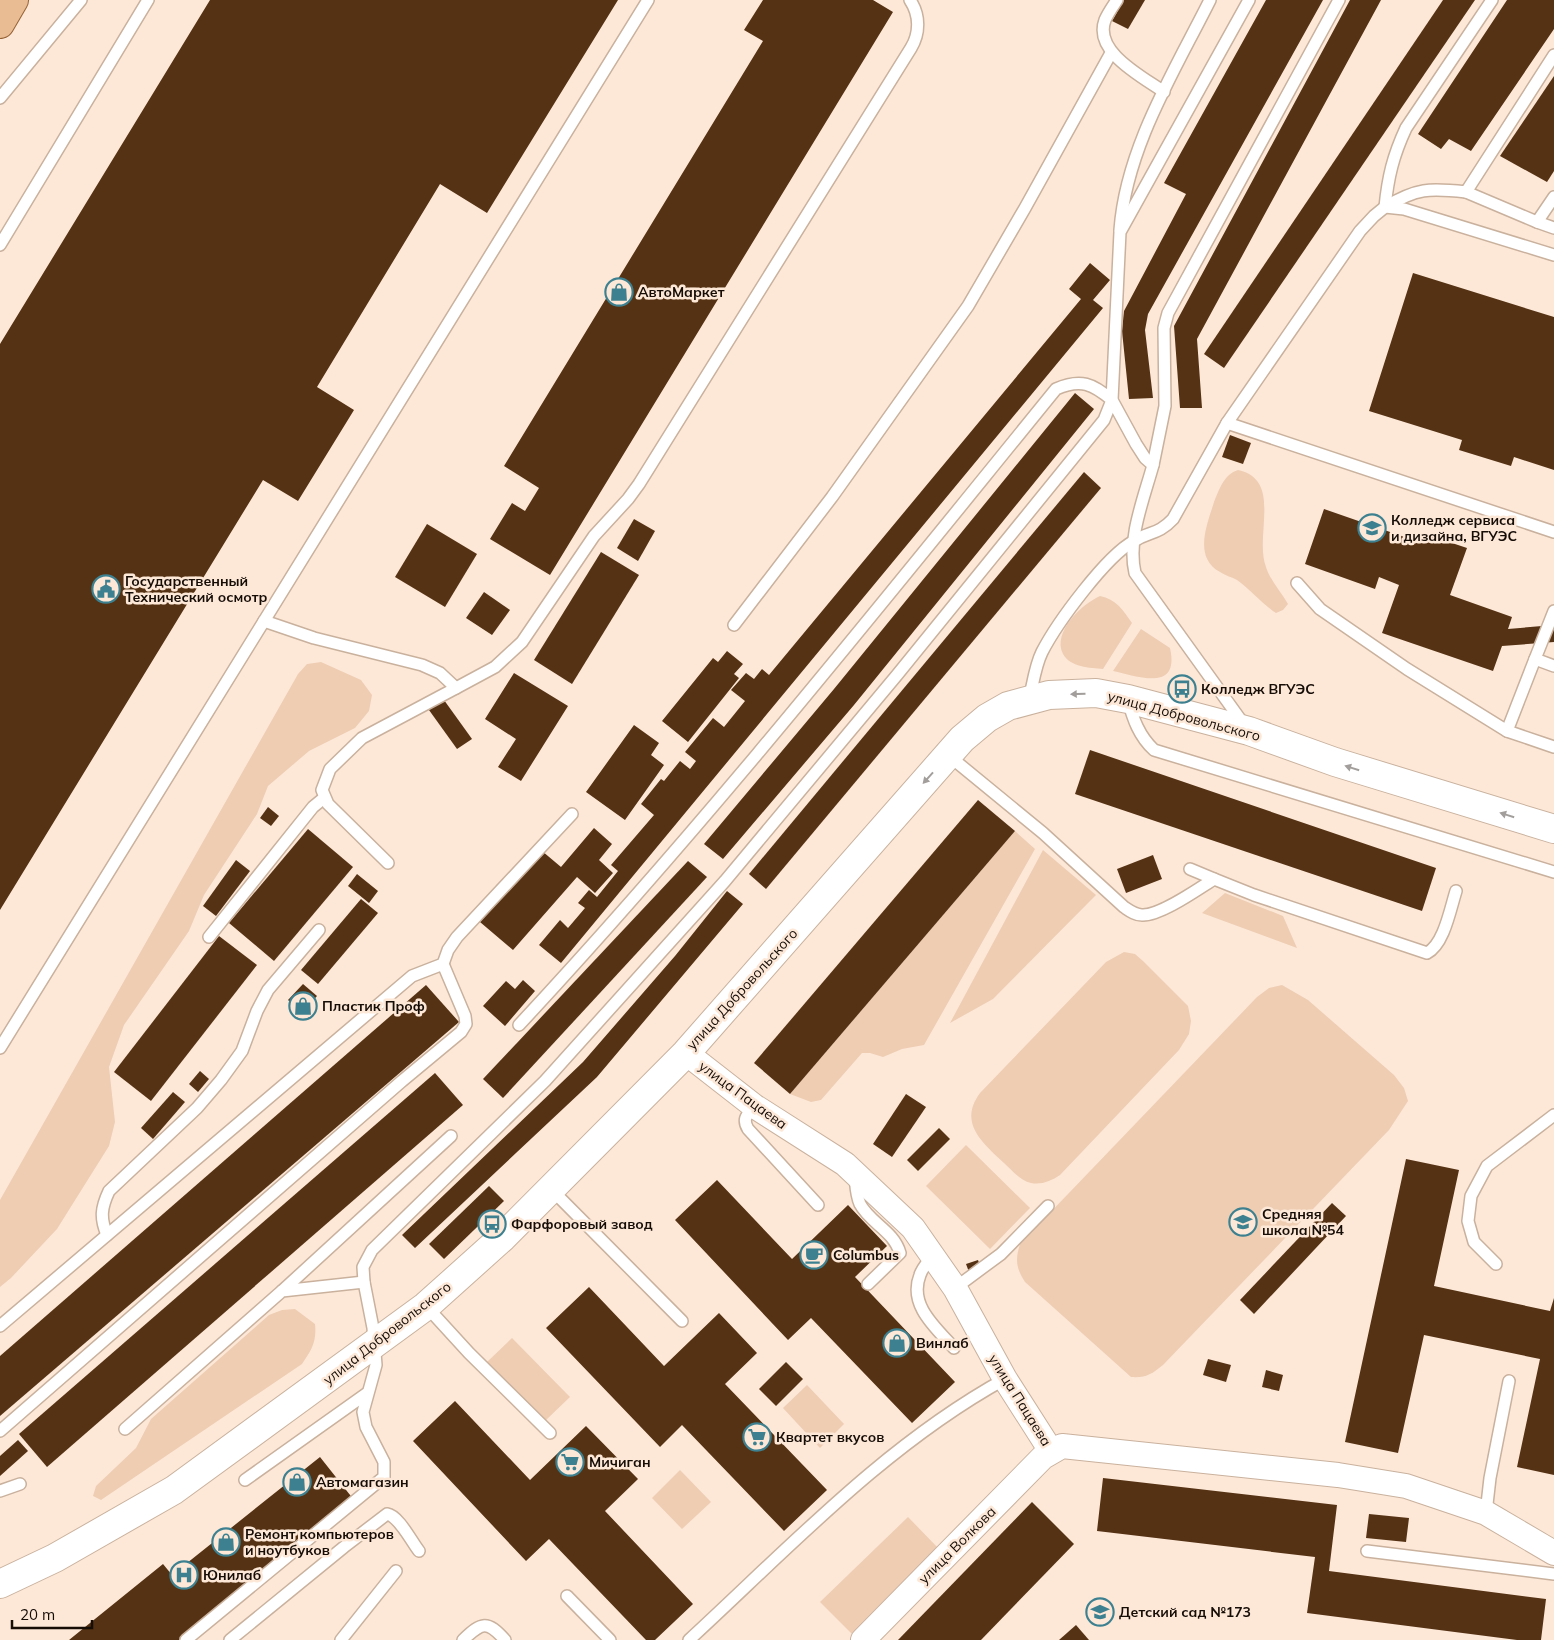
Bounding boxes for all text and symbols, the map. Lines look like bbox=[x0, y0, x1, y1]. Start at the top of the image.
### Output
shop icon: АвтоМаркет bbox=[604, 277, 634, 307]
place label: АвтоМаркет bbox=[638, 283, 725, 301]
place label: Колледж сервиса и дизайна, ВГУЭС bbox=[1391, 511, 1517, 545]
school or university icon: Колледж сервиса и дизайна, ВГУЭС bbox=[1357, 513, 1387, 543]
place label: Государственный Технический осмотр bbox=[125, 572, 268, 606]
public building icon: Государственный Технический осмотр bbox=[91, 574, 121, 604]
bus stop icon: Колледж ВГУЭС bbox=[1167, 674, 1197, 704]
place label: Колледж ВГУЭС bbox=[1201, 680, 1315, 698]
street label: улица Добровольского bbox=[1106, 687, 1262, 745]
one-way arrow bbox=[1070, 690, 1086, 698]
one-way arrow bbox=[1344, 763, 1359, 771]
one-way arrow bbox=[922, 771, 934, 783]
one-way arrow bbox=[1500, 811, 1515, 819]
street label: улица Добровольского bbox=[683, 924, 801, 1054]
shop icon: Пластик Проф bbox=[288, 991, 318, 1021]
place label: Пластик Проф bbox=[322, 997, 425, 1015]
street label: улица Пацаева bbox=[695, 1057, 791, 1133]
place label: Средняя школа №54 bbox=[1262, 1205, 1344, 1239]
school or university icon: Средняя школа №54 bbox=[1228, 1207, 1258, 1237]
bus stop icon: Фарфоровый завод bbox=[477, 1209, 507, 1239]
place label: Фарфоровый завод bbox=[511, 1215, 653, 1233]
cafe icon: Columbus bbox=[799, 1240, 829, 1270]
place label: Columbus bbox=[833, 1246, 899, 1264]
street label: улица Добровольского bbox=[319, 1277, 455, 1389]
shop icon: Винлаб bbox=[882, 1328, 912, 1358]
place label: Винлаб bbox=[916, 1334, 969, 1352]
street label: улица Пацаева bbox=[985, 1351, 1055, 1449]
supermarket icon: Квартет вкусов bbox=[742, 1422, 772, 1452]
place label: Квартет вкусов bbox=[776, 1428, 884, 1446]
supermarket icon: Мичиган bbox=[555, 1447, 585, 1477]
place label: Мичиган bbox=[589, 1453, 651, 1471]
shop icon: Автомагазин bbox=[282, 1467, 312, 1497]
place label: Автомагазин bbox=[316, 1473, 409, 1491]
street label: улица Волкова bbox=[915, 1503, 999, 1587]
place label: Ремонт компьютеров и ноутбуков bbox=[245, 1525, 394, 1559]
shop icon: Ремонт компьютеров и ноутбуков bbox=[211, 1527, 241, 1557]
hospital icon: Юнилаб bbox=[169, 1560, 199, 1590]
place label: Юнилаб bbox=[203, 1566, 261, 1584]
school or university icon: Детский сад №173 bbox=[1085, 1597, 1115, 1627]
scale bar bbox=[12, 1598, 92, 1630]
place label: Детский сад №173 bbox=[1119, 1603, 1251, 1621]
text: 20 m bbox=[20, 1605, 55, 1624]

